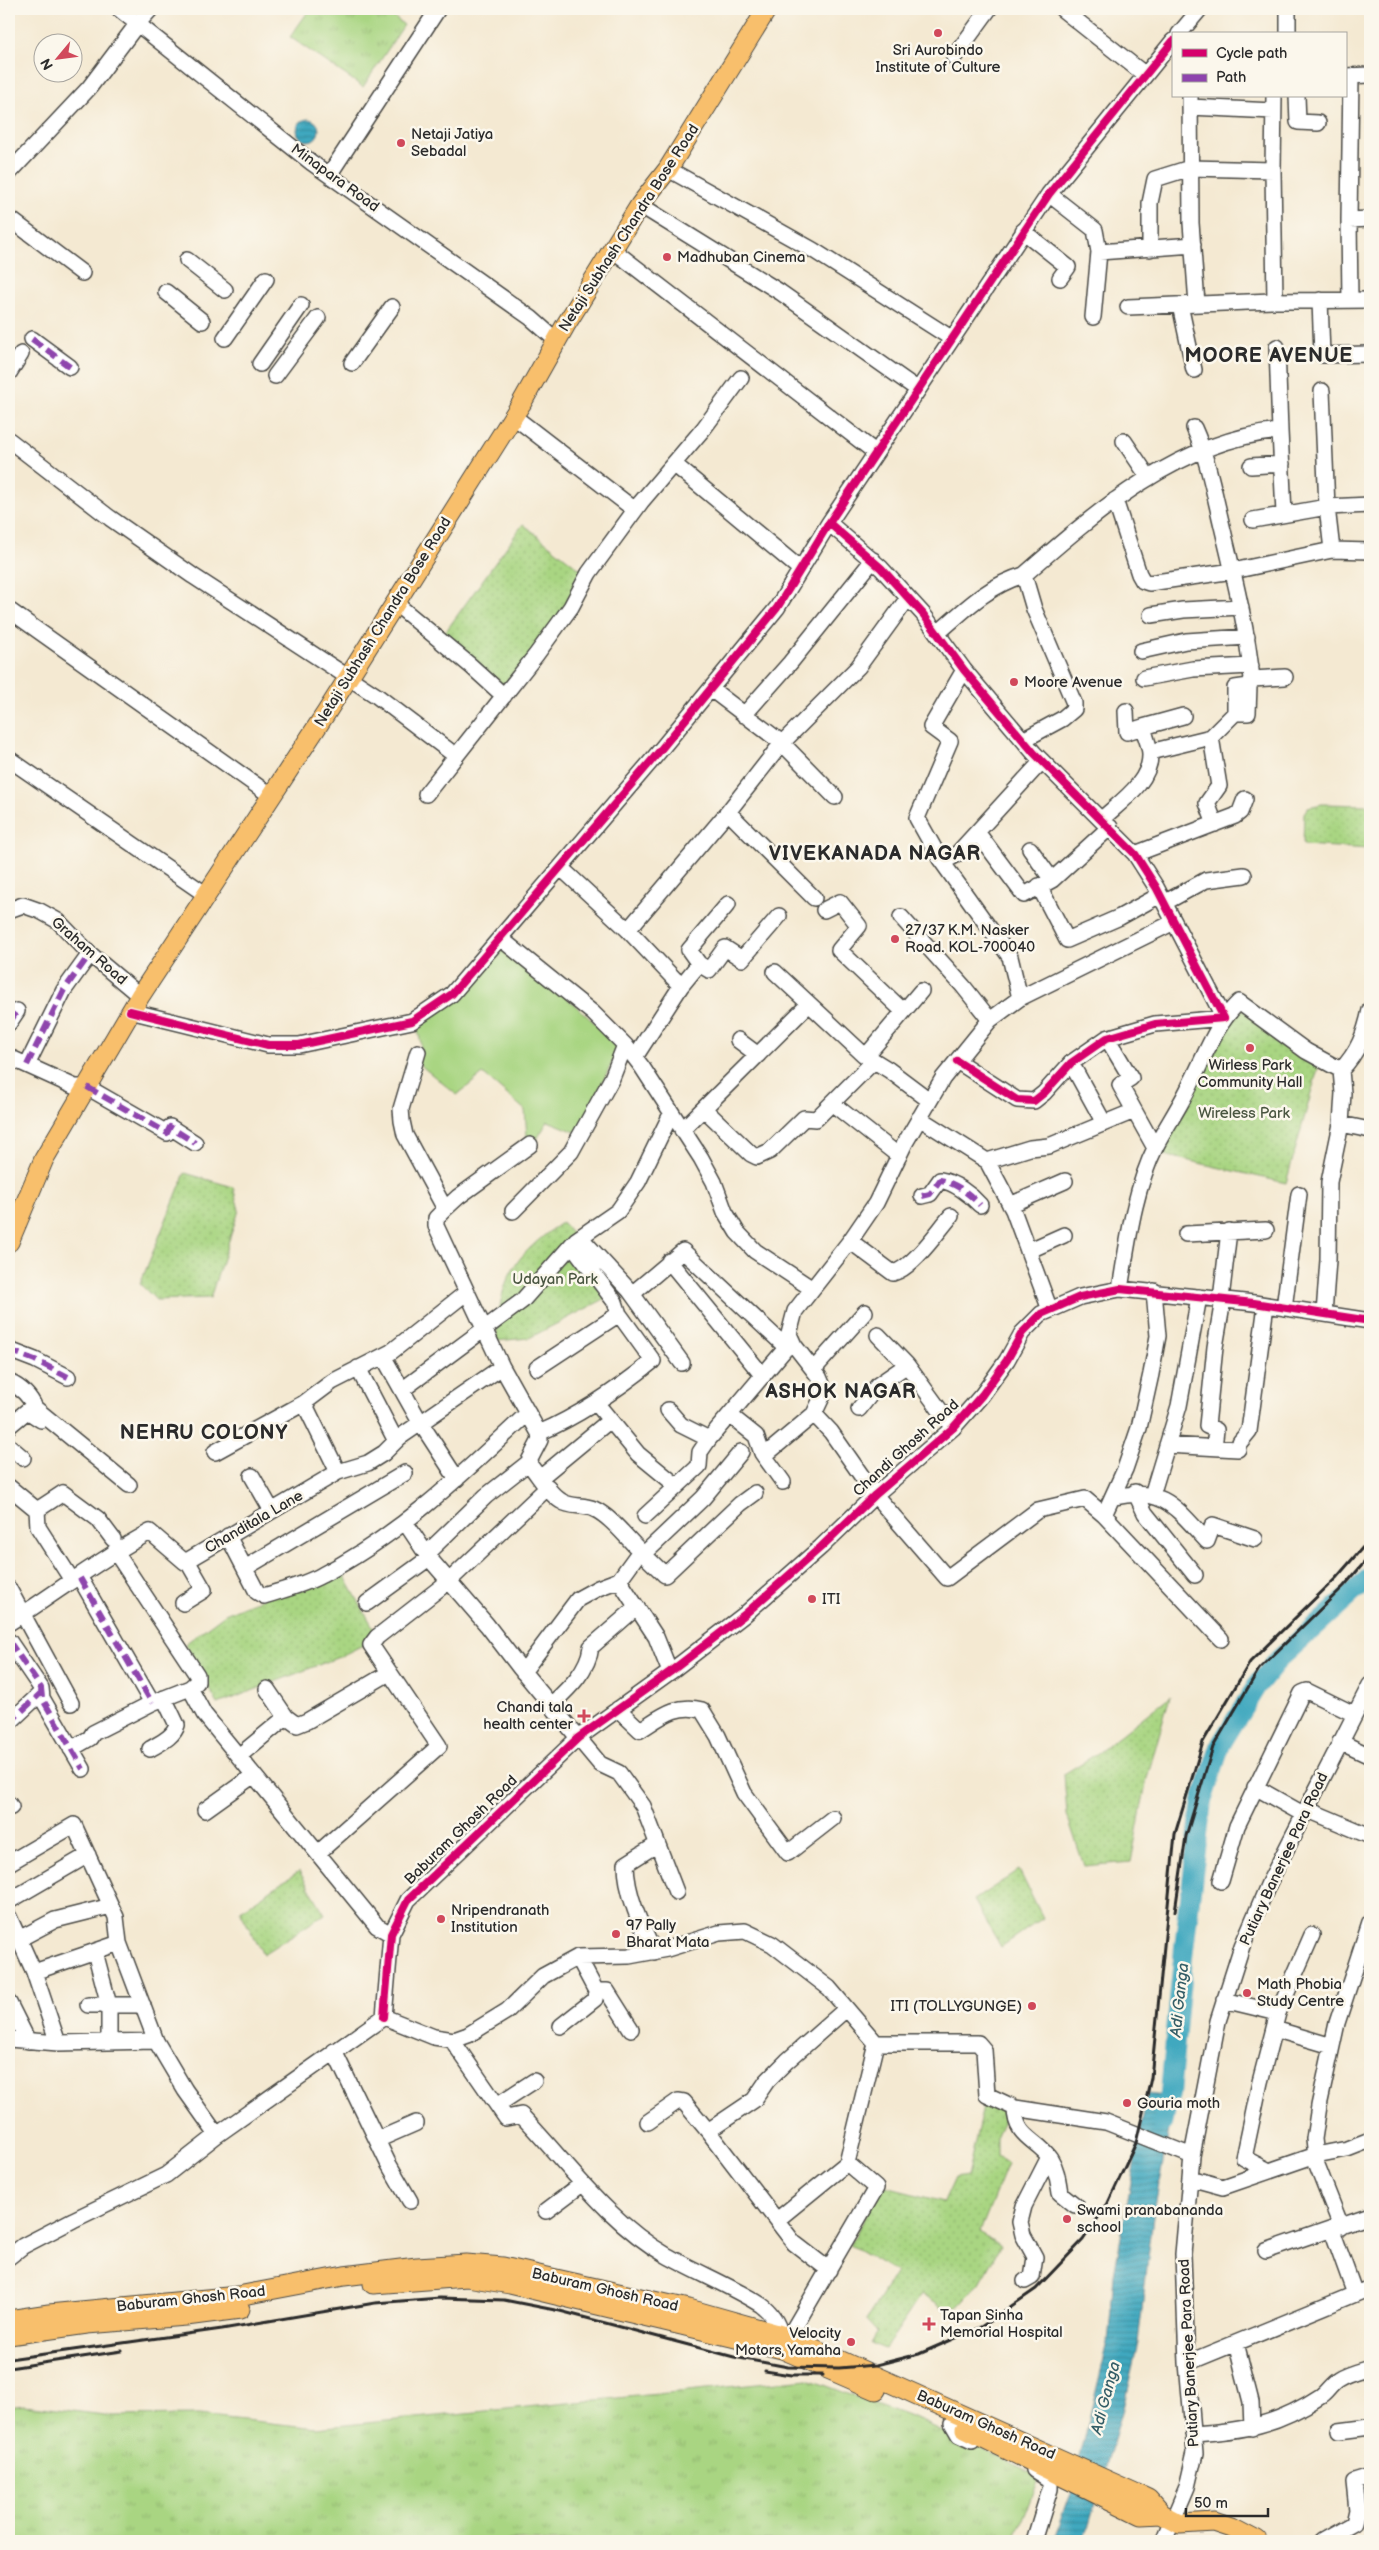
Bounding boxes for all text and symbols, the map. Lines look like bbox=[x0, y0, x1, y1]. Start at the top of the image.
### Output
marker: Sri Aurobindo Institute of Culture bbox=[932, 27, 944, 39]
north arrow bbox=[32, 32, 82, 82]
legend bbox=[1172, 32, 1346, 98]
place label: Sri Aurobindo Institute of Culture bbox=[875, 41, 1001, 77]
text: Cycle path bbox=[1216, 44, 1287, 63]
text: N bbox=[37, 55, 57, 73]
text: Path bbox=[1216, 68, 1246, 87]
street label: Netaji Subhash Chandra Bose Road bbox=[555, 121, 703, 335]
place label: Netaji Jatiya Sebadal bbox=[411, 125, 493, 161]
marker: Netaji Jatiya Sebadal bbox=[395, 137, 407, 149]
street label: Minapara Road bbox=[287, 140, 383, 216]
place label: Madhuban Cinema bbox=[677, 248, 805, 267]
marker: Madhuban Cinema bbox=[661, 251, 673, 263]
district label: MOORE AVENUE bbox=[1185, 344, 1353, 368]
street label: Netaji Subhash Chandra Bose Road bbox=[310, 514, 456, 730]
place label: Moore Avenue bbox=[1024, 673, 1122, 692]
marker: Moore Avenue bbox=[1008, 676, 1020, 688]
district label: VIVEKANADA NAGAR bbox=[769, 842, 981, 866]
street label: Graham Road bbox=[47, 913, 131, 989]
place label: 27/37 K.M. Nasker Road. KOL-700040 bbox=[905, 921, 1035, 957]
marker: 27/37 K.M. Nasker Road. KOL-700040 bbox=[889, 933, 901, 945]
marker: Wirless Park Community Hall bbox=[1244, 1042, 1256, 1054]
place label: Wirless Park Community Hall bbox=[1198, 1056, 1302, 1092]
park label: Wireless Park bbox=[1198, 1104, 1290, 1123]
park label: Udayan Park bbox=[512, 1270, 598, 1289]
district label: ASHOK NAGAR bbox=[764, 1380, 917, 1404]
street label: Chandi Ghosh Road bbox=[849, 1395, 963, 1501]
district label: NEHRU COLONY bbox=[120, 1421, 288, 1445]
street label: Chanditala Lane bbox=[201, 1486, 307, 1558]
place label: ITI bbox=[822, 1590, 841, 1609]
marker: ITI bbox=[806, 1593, 818, 1605]
place label: Chandi tala health center bbox=[483, 1698, 574, 1734]
marker: Chandi tala health center bbox=[577, 1709, 591, 1723]
street label: Putiary Banerjee Para Road bbox=[1236, 1770, 1332, 1948]
street label: Baburam Ghosh Road bbox=[401, 1771, 521, 1889]
place label: Nripendranath Institution bbox=[451, 1901, 549, 1937]
marker: Nripendranath Institution bbox=[435, 1913, 447, 1925]
place label: 97 Pally Bharat Mata bbox=[626, 1916, 709, 1952]
marker: 97 Pally Bharat Mata bbox=[610, 1928, 622, 1940]
water label: Adi Ganga bbox=[1167, 1962, 1193, 2039]
place label: Math Phobia Study Centre bbox=[1257, 1975, 1344, 2011]
marker: Math Phobia Study Centre bbox=[1241, 1987, 1253, 1999]
place label: ITI (TOLLYGUNGE) bbox=[891, 1997, 1022, 2016]
marker: ITI (TOLLYGUNGE) bbox=[1026, 2000, 1038, 2012]
place label: Gouria moth bbox=[1137, 2094, 1220, 2113]
marker: Gouria moth bbox=[1121, 2097, 1133, 2109]
place label: Swami pranabananda school bbox=[1077, 2201, 1223, 2237]
marker: Swami pranabananda school bbox=[1061, 2213, 1073, 2225]
street label: Putiary Banerjee Para Road bbox=[1175, 2258, 1203, 2448]
street label: Baburam Ghosh Road bbox=[530, 2264, 680, 2316]
street label: Baburam Ghosh Road bbox=[116, 2282, 266, 2316]
place label: Tapan Sinha Memorial Hospital bbox=[940, 2306, 1063, 2342]
marker: Tapan Sinha Memorial Hospital bbox=[922, 2317, 936, 2331]
place label: Velocity Motors, Yamaha bbox=[735, 2324, 841, 2360]
marker: Velocity Motors, Yamaha bbox=[845, 2336, 857, 2348]
water label: Adi Ganga bbox=[1087, 2360, 1125, 2437]
street label: Baburam Ghosh Road bbox=[914, 2386, 1058, 2464]
scale bar bbox=[1186, 2485, 1269, 2517]
text: 50 m bbox=[1194, 2494, 1228, 2513]

